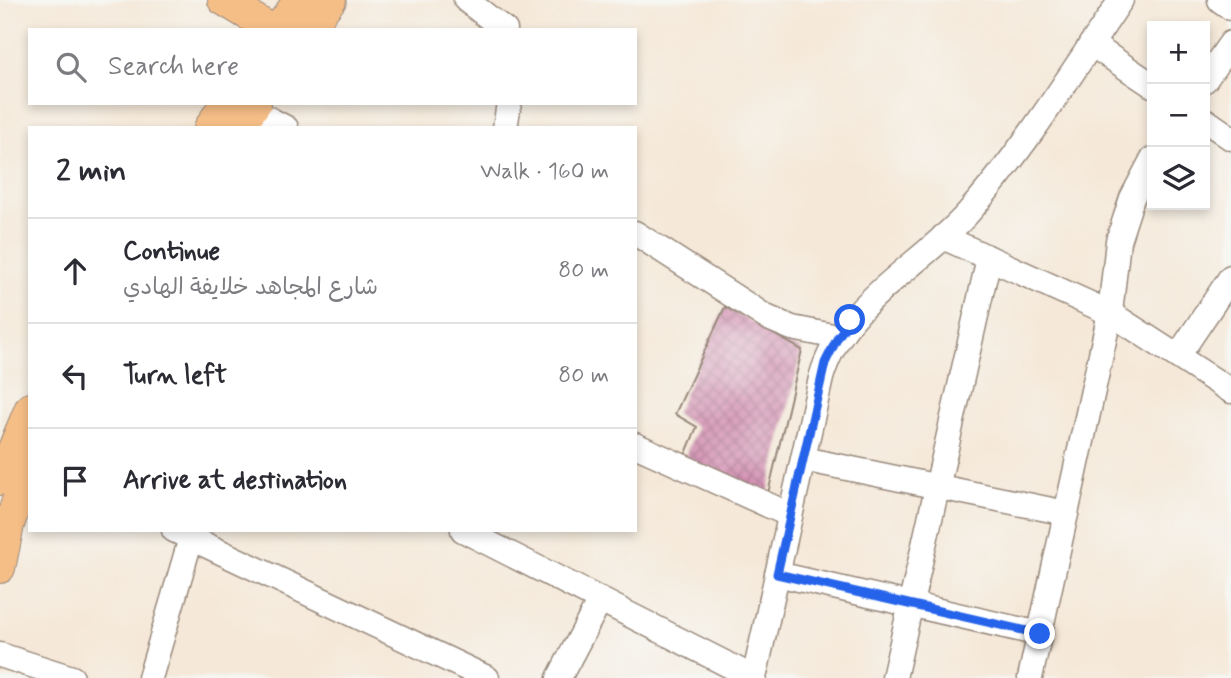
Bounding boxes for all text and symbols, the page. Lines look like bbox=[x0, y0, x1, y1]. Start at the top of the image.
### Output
map controls bbox=[1147, 21, 1210, 210]
button: + bbox=[1147, 21, 1210, 84]
search box bbox=[28, 28, 637, 105]
icon: search bbox=[52, 48, 90, 86]
text: Search here bbox=[108, 50, 239, 84]
button: − bbox=[1147, 84, 1210, 147]
button: layers bbox=[1147, 147, 1210, 210]
text: 2 min bbox=[56, 152, 126, 191]
text: Walk · 160 m bbox=[480, 157, 609, 187]
text: Continue bbox=[123, 235, 220, 269]
icon: ahead bbox=[56, 252, 94, 290]
text: 80 m bbox=[558, 256, 609, 286]
text: شارع المجاهد خلايفة الهادي bbox=[123, 273, 378, 303]
route start bbox=[834, 304, 865, 335]
icon: left bbox=[56, 357, 94, 395]
text: Turn left bbox=[123, 359, 227, 393]
text: 80 m bbox=[558, 361, 609, 391]
icon: arrive bbox=[56, 462, 94, 500]
text: Arrive at destination bbox=[123, 464, 347, 498]
route end bbox=[1024, 618, 1055, 649]

